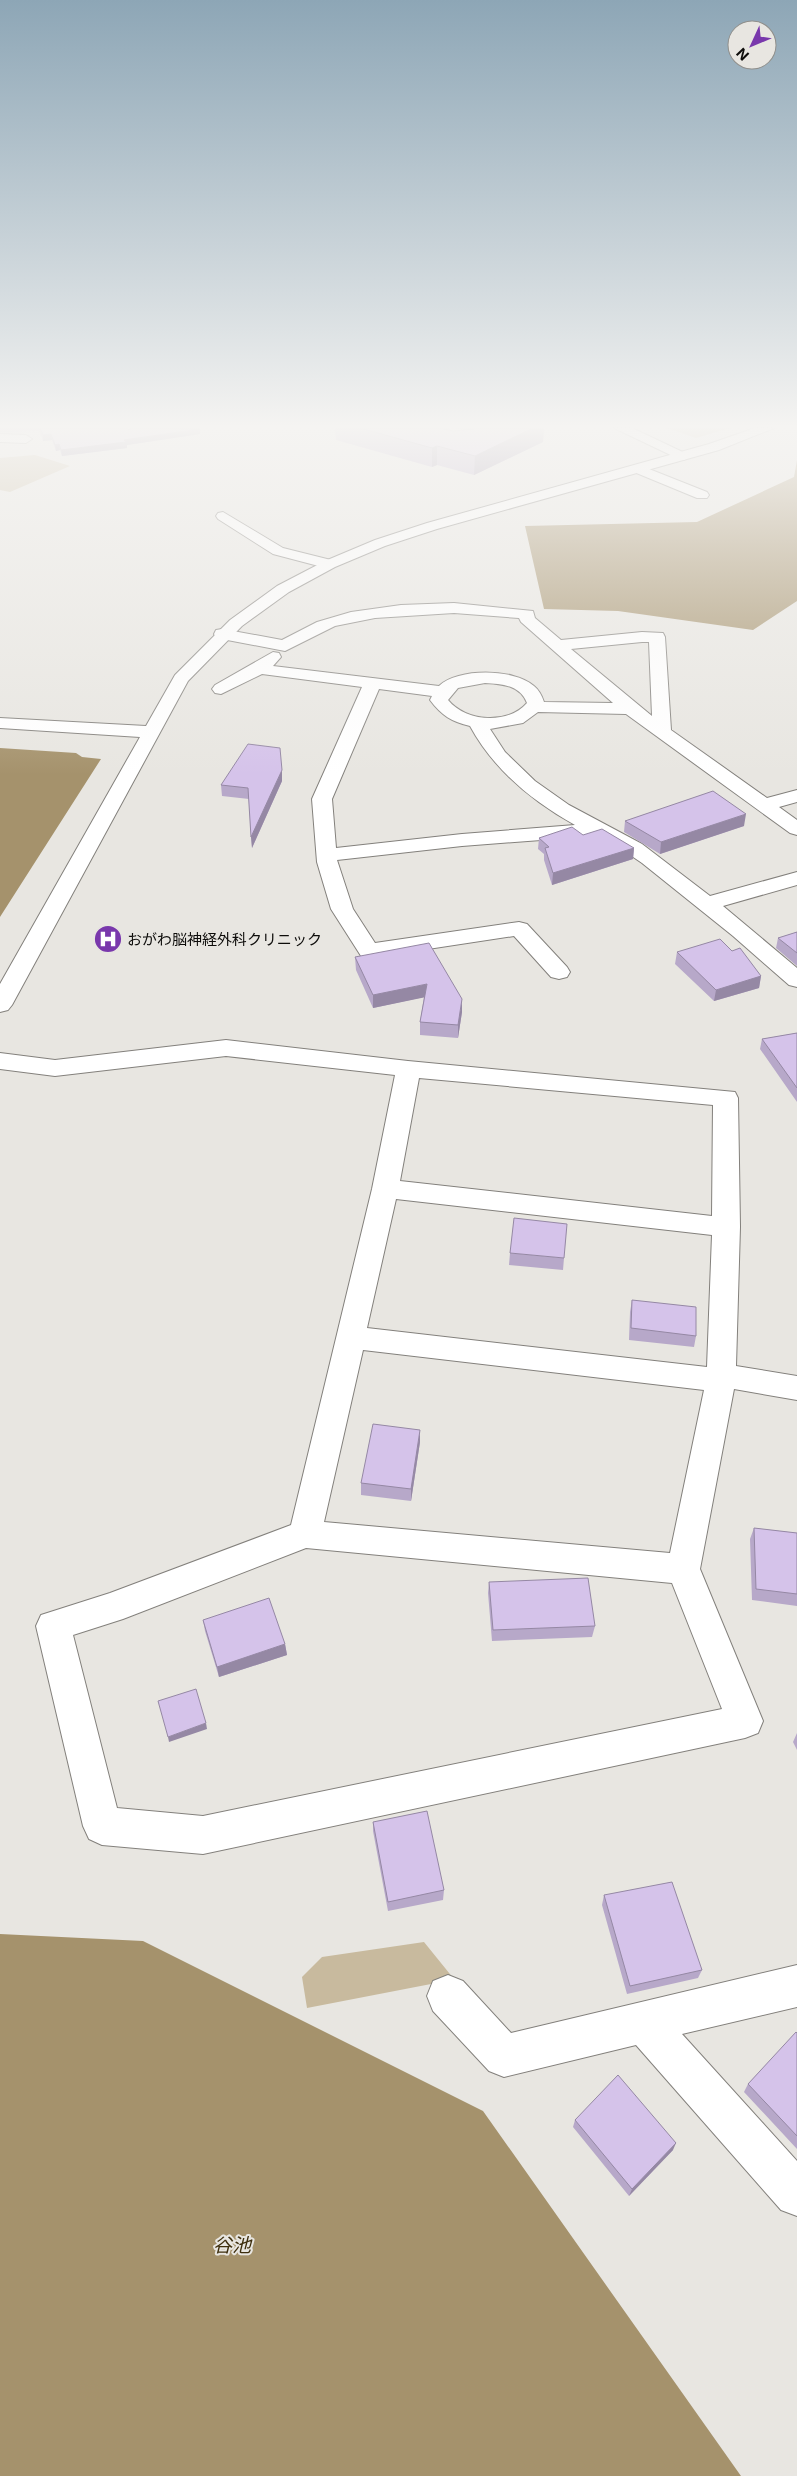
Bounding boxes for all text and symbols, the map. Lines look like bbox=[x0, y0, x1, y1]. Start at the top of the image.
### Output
north arrow bbox=[727, 20, 777, 70]
text: N bbox=[732, 45, 752, 64]
hospital icon: おがわ脳神経外科クリニック bbox=[93, 924, 123, 954]
place label: おがわ脳神経外科クリニック bbox=[127, 930, 322, 949]
water label: 谷池 bbox=[213, 2234, 253, 2257]

